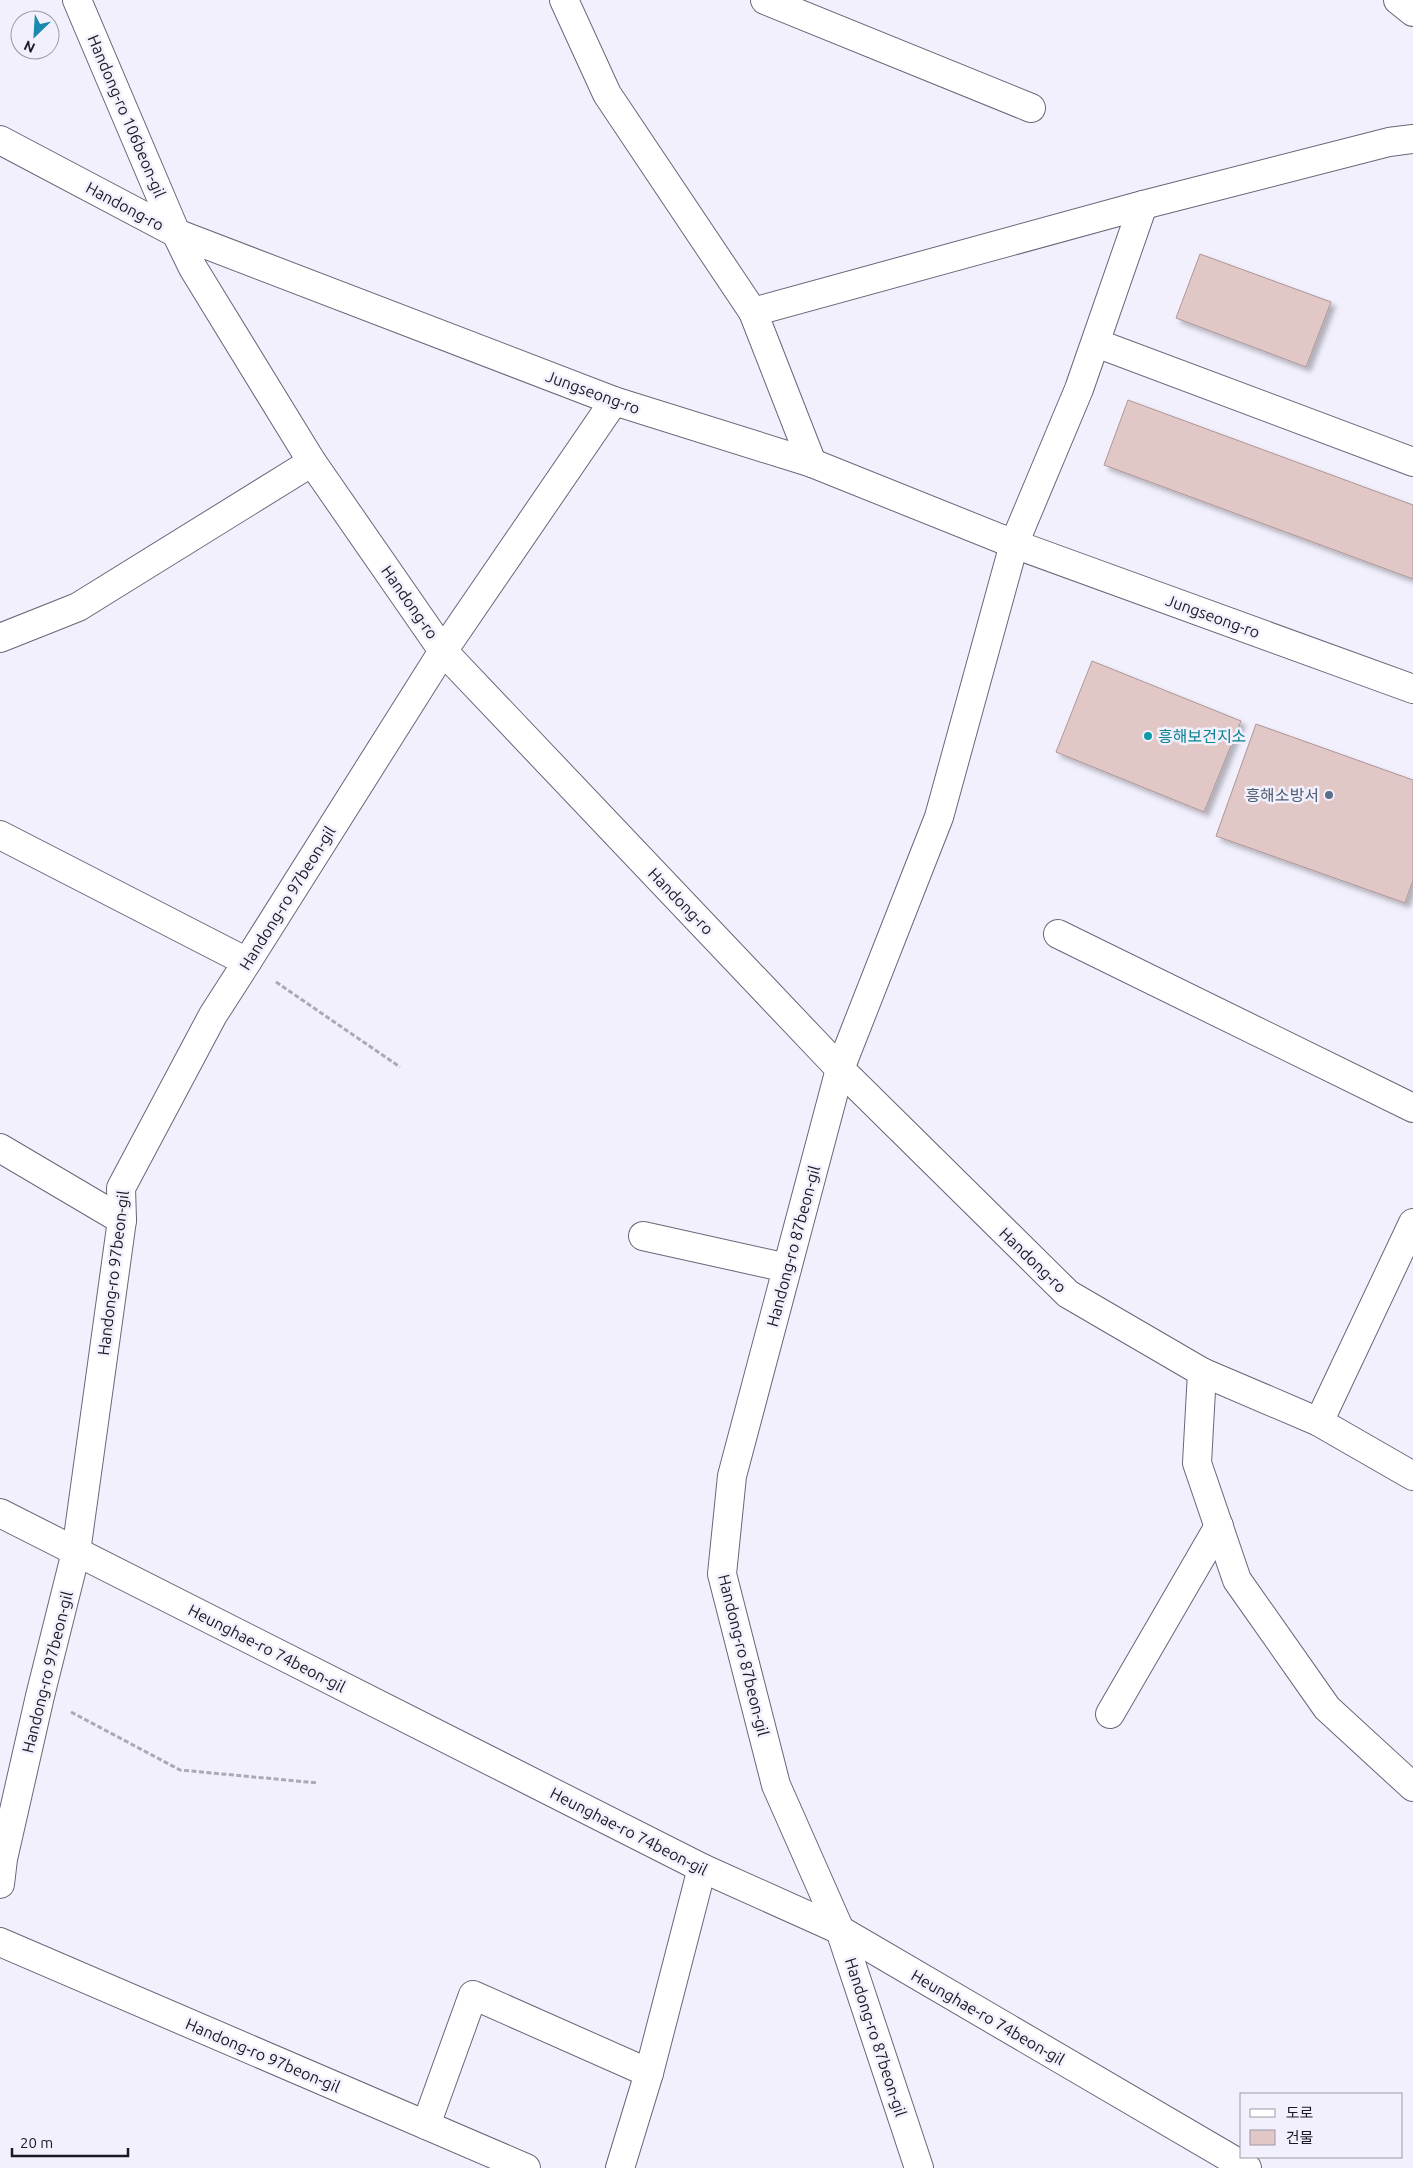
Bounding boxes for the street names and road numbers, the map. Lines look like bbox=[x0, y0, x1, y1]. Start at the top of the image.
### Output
street label: Handong-ro 106beon-gil bbox=[85, 32, 169, 200]
street label: Handong-ro bbox=[83, 178, 167, 234]
street label: Jungseong-ro bbox=[543, 367, 643, 417]
street label: Handong-ro bbox=[378, 562, 442, 642]
street label: Jungseong-ro bbox=[1163, 591, 1263, 641]
street label: Handong-ro 97beon-gil bbox=[235, 823, 339, 973]
street label: Handong-ro bbox=[645, 864, 717, 938]
street label: Handong-ro 87beon-gil bbox=[763, 1164, 823, 1328]
street label: Handong-ro 97beon-gil bbox=[94, 1190, 132, 1356]
street label: Handong-ro bbox=[996, 1224, 1070, 1296]
street label: Handong-ro 87beon-gil bbox=[715, 1572, 773, 1738]
street label: Handong-ro 97beon-gil bbox=[18, 1589, 76, 1755]
street label: Heunghae-ro 74beon-gil bbox=[185, 1600, 349, 1696]
street label: Heunghae-ro 74beon-gil bbox=[547, 1783, 711, 1879]
street label: Handong-ro 87beon-gil bbox=[842, 1955, 910, 2119]
street label: Heunghae-ro 74beon-gil bbox=[908, 1966, 1068, 2068]
street label: Handong-ro 97beon-gil bbox=[183, 2014, 343, 2096]

